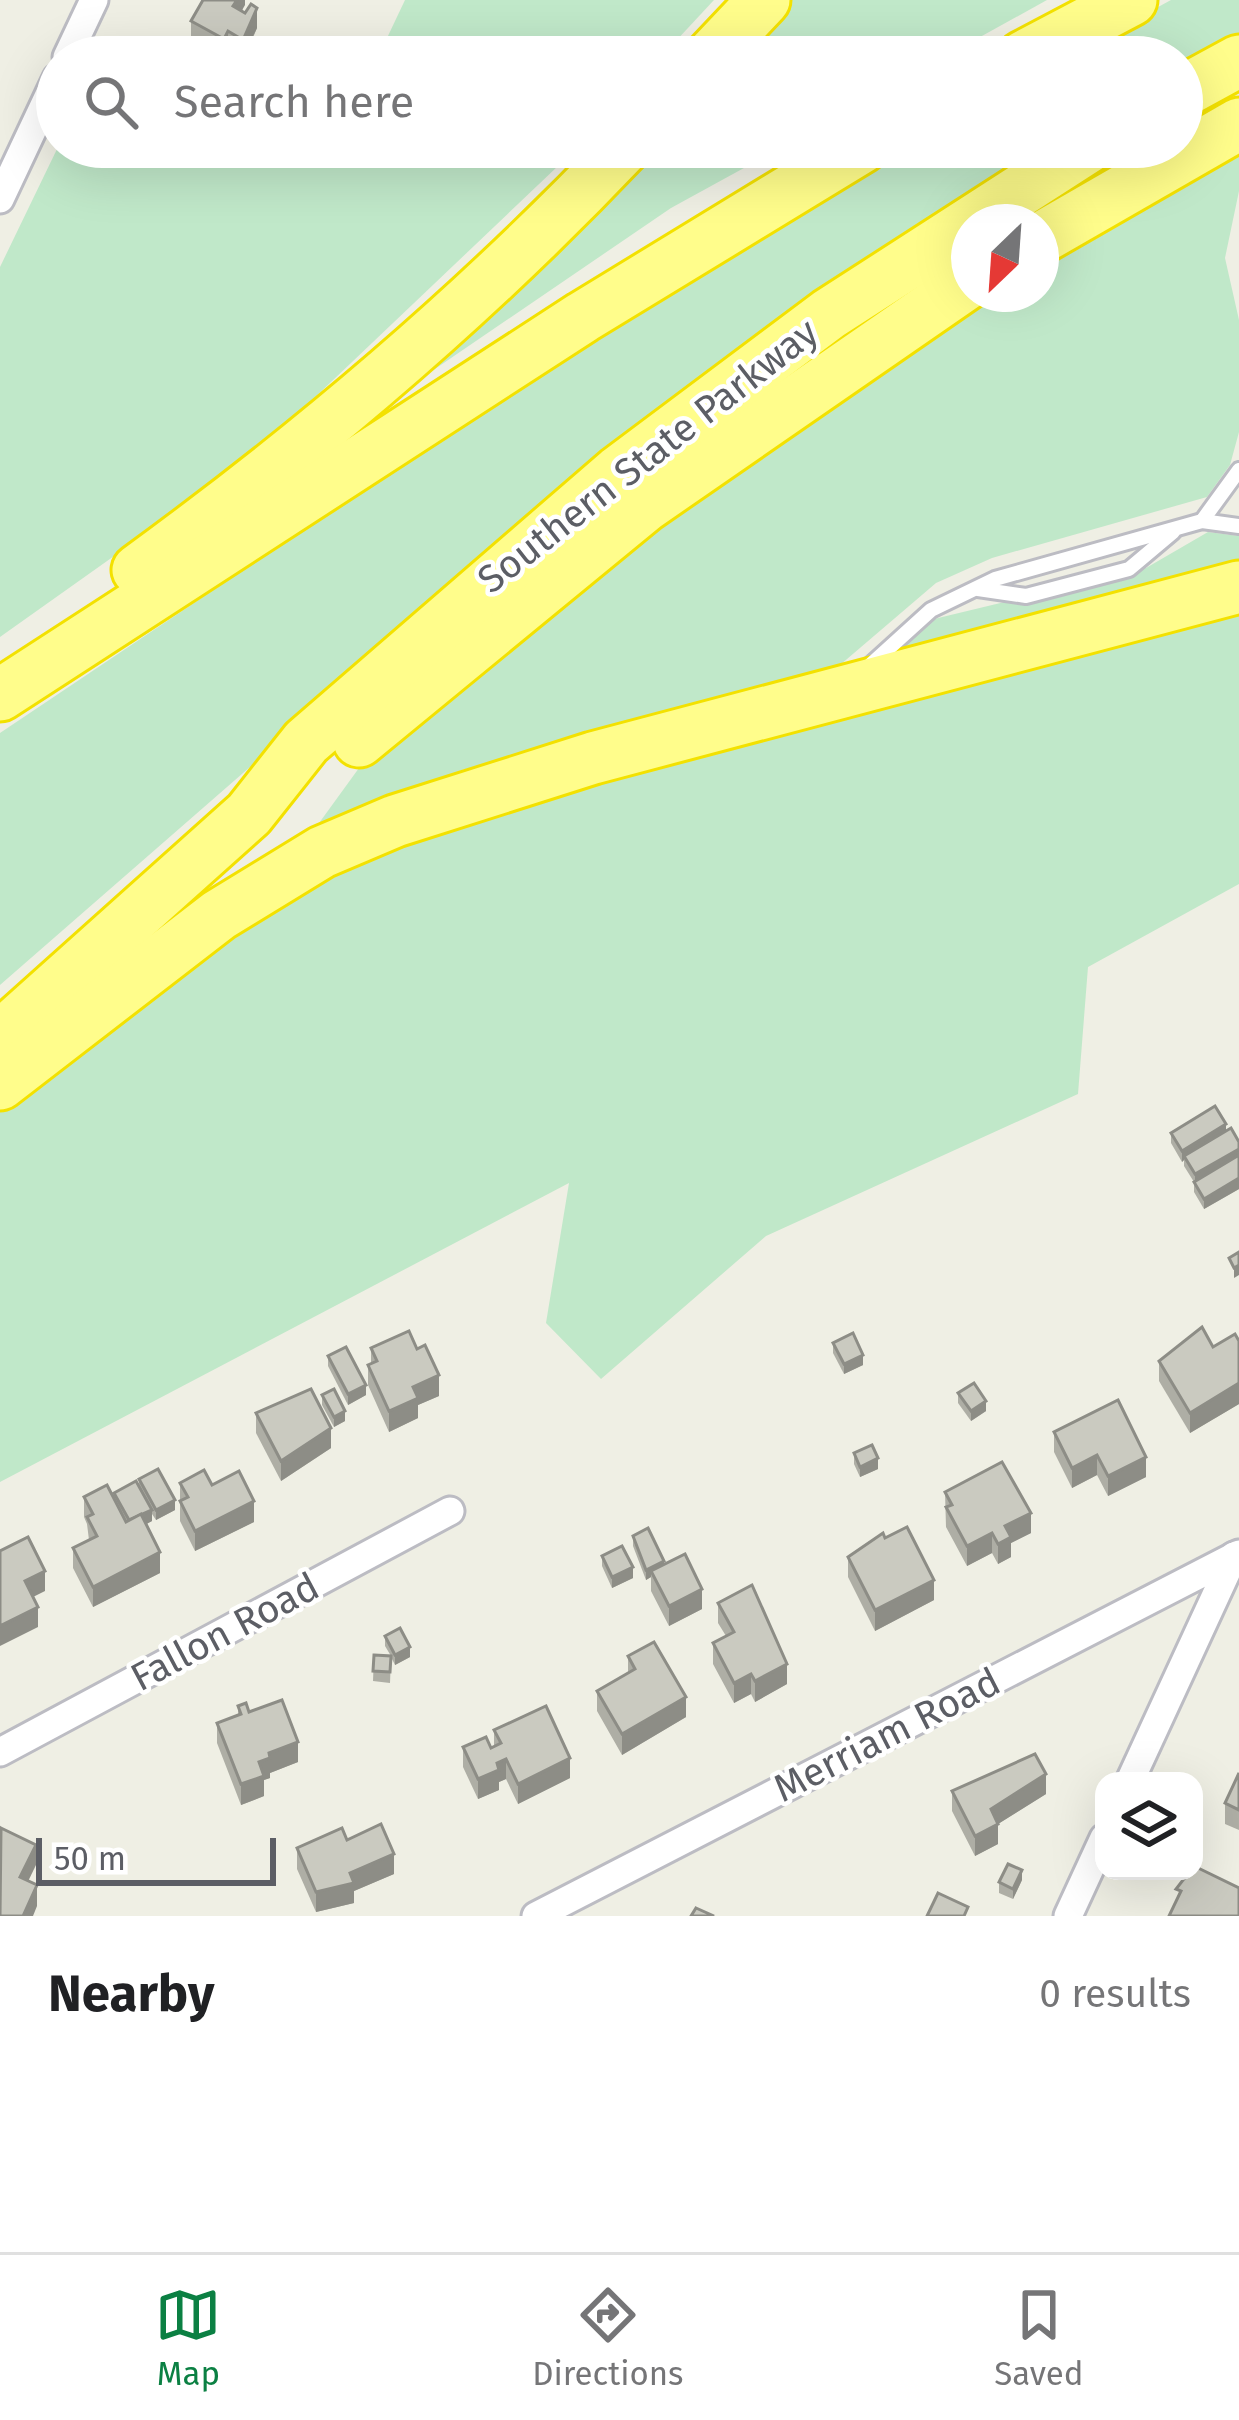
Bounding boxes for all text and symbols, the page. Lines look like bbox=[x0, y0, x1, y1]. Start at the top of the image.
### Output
search box bbox=[36, 36, 1203, 168]
icon: search bbox=[78, 69, 144, 135]
text: Search here bbox=[174, 75, 414, 129]
north arrow bbox=[951, 204, 1059, 312]
street label: Southern State Parkway bbox=[469, 309, 827, 603]
street label: Fallon Road bbox=[123, 1563, 327, 1701]
street label: Merriam Road bbox=[766, 1658, 1008, 1812]
map controls bbox=[1095, 1772, 1203, 1880]
button: layers bbox=[1095, 1772, 1203, 1880]
scale bar bbox=[36, 1832, 276, 1885]
text: 50 m bbox=[54, 1839, 126, 1879]
text: Nearby bbox=[48, 1963, 214, 2025]
text: 0 results bbox=[1039, 1971, 1191, 2017]
tab: Map bbox=[155, 2282, 221, 2394]
tab: Directions bbox=[532, 2282, 684, 2394]
tab: Saved bbox=[994, 2282, 1084, 2394]

